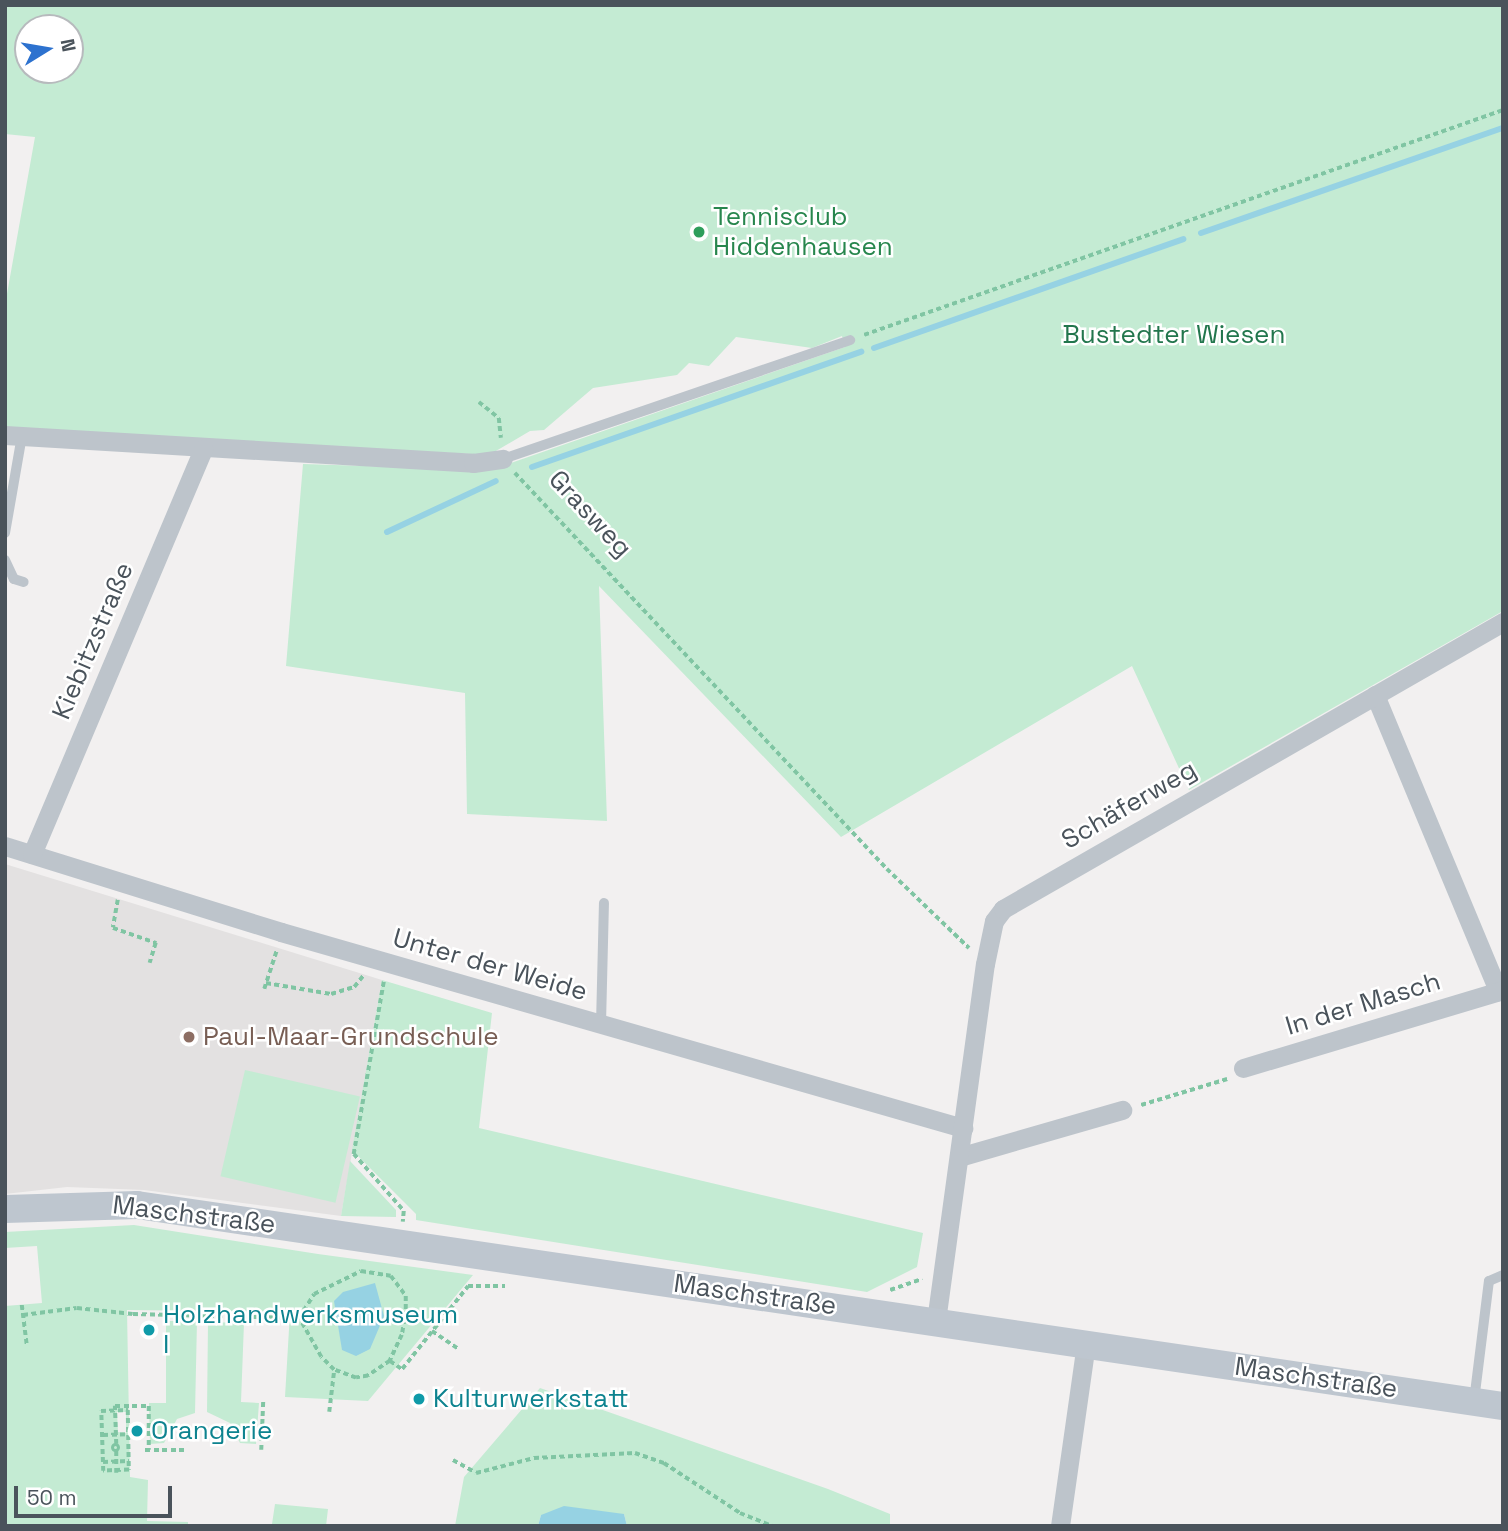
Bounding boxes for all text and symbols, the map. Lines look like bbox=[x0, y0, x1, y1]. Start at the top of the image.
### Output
north arrow bbox=[14, 14, 84, 84]
text: N bbox=[55, 37, 82, 54]
place label: Tennisclub Hiddenhausen bbox=[713, 201, 893, 262]
marker: Tennisclub Hiddenhausen bbox=[691, 224, 707, 240]
park label: Bustedter Wiesen bbox=[1062, 319, 1286, 351]
street label: Grasweg bbox=[542, 464, 638, 564]
street label: Kiebitzstraße bbox=[46, 558, 140, 724]
street label: Schäferweg bbox=[1056, 754, 1202, 856]
street label: Unter der Weide bbox=[389, 922, 591, 1008]
street label: In der Masch bbox=[1282, 966, 1444, 1042]
place label: Paul-Maar-Grundschule bbox=[203, 1021, 499, 1053]
marker: Paul-Maar-Grundschule bbox=[181, 1029, 197, 1045]
street label: Maschstraße bbox=[111, 1190, 277, 1240]
street label: Maschstraße bbox=[672, 1268, 838, 1322]
place label: Holzhandwerksmuseum I bbox=[163, 1299, 458, 1360]
marker: Holzhandwerksmuseum I bbox=[141, 1322, 157, 1338]
street label: Maschstraße bbox=[1233, 1351, 1399, 1405]
place label: Kulturwerkstatt bbox=[433, 1383, 629, 1415]
marker: Kulturwerkstatt bbox=[411, 1391, 427, 1407]
place label: Orangerie bbox=[151, 1415, 272, 1447]
marker: Orangerie bbox=[129, 1423, 145, 1439]
scale bar bbox=[18, 1472, 175, 1516]
text: 50 m bbox=[27, 1484, 77, 1511]

